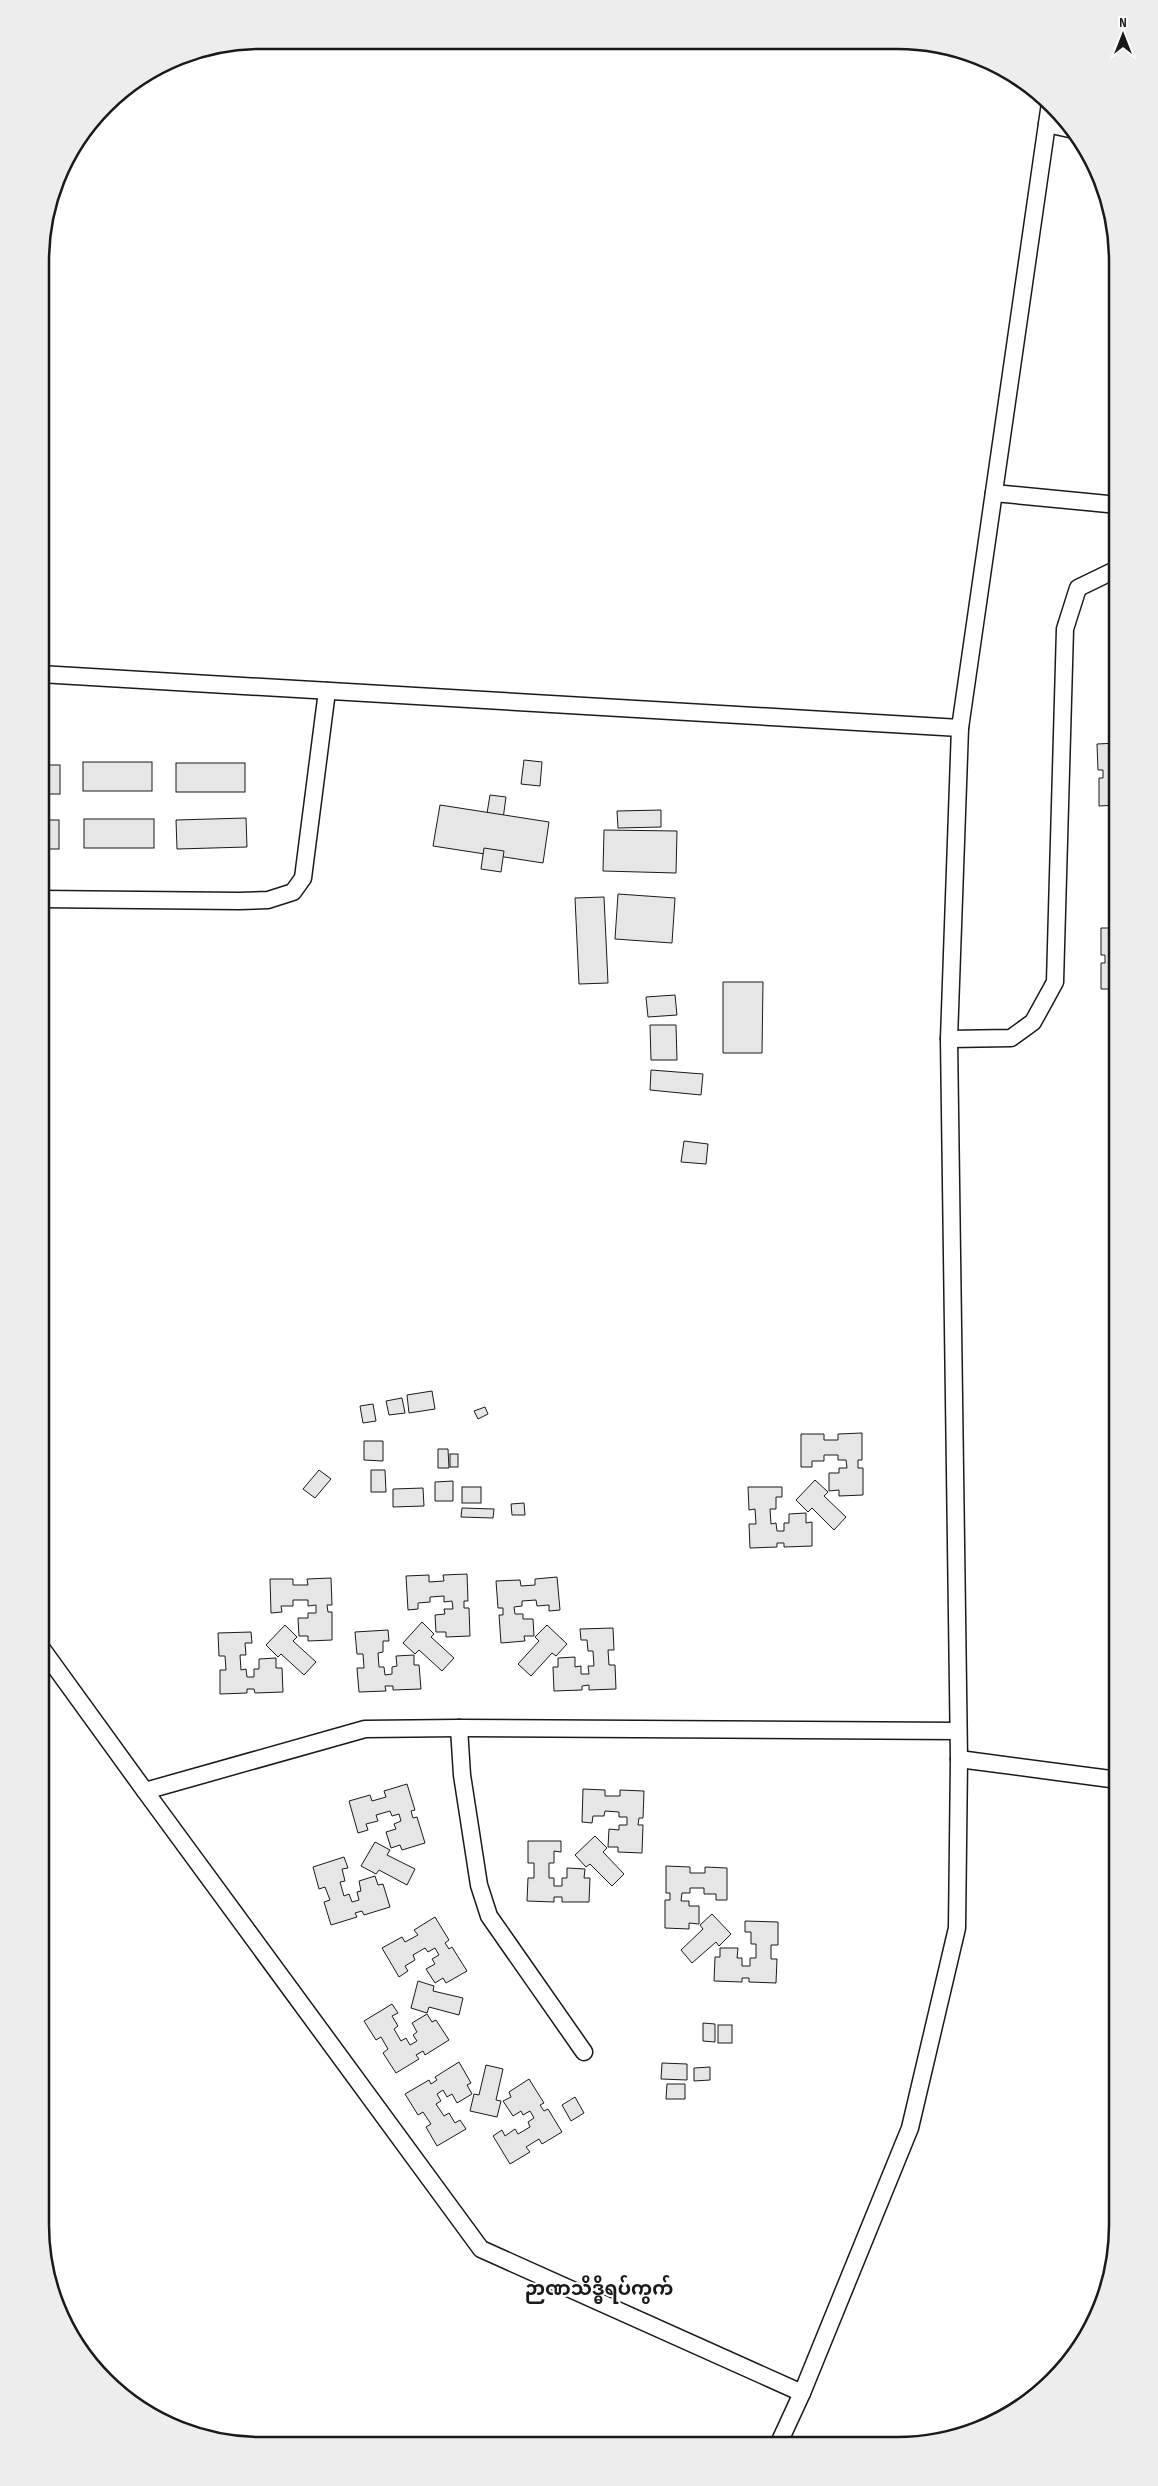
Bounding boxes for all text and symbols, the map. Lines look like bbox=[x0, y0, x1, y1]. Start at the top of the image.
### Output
north arrow bbox=[1098, 10, 1148, 60]
text: N bbox=[1119, 14, 1127, 31]
district label: ဉာဏသိဒ္ဓိရပ်ကွက် bbox=[525, 2275, 673, 2304]

